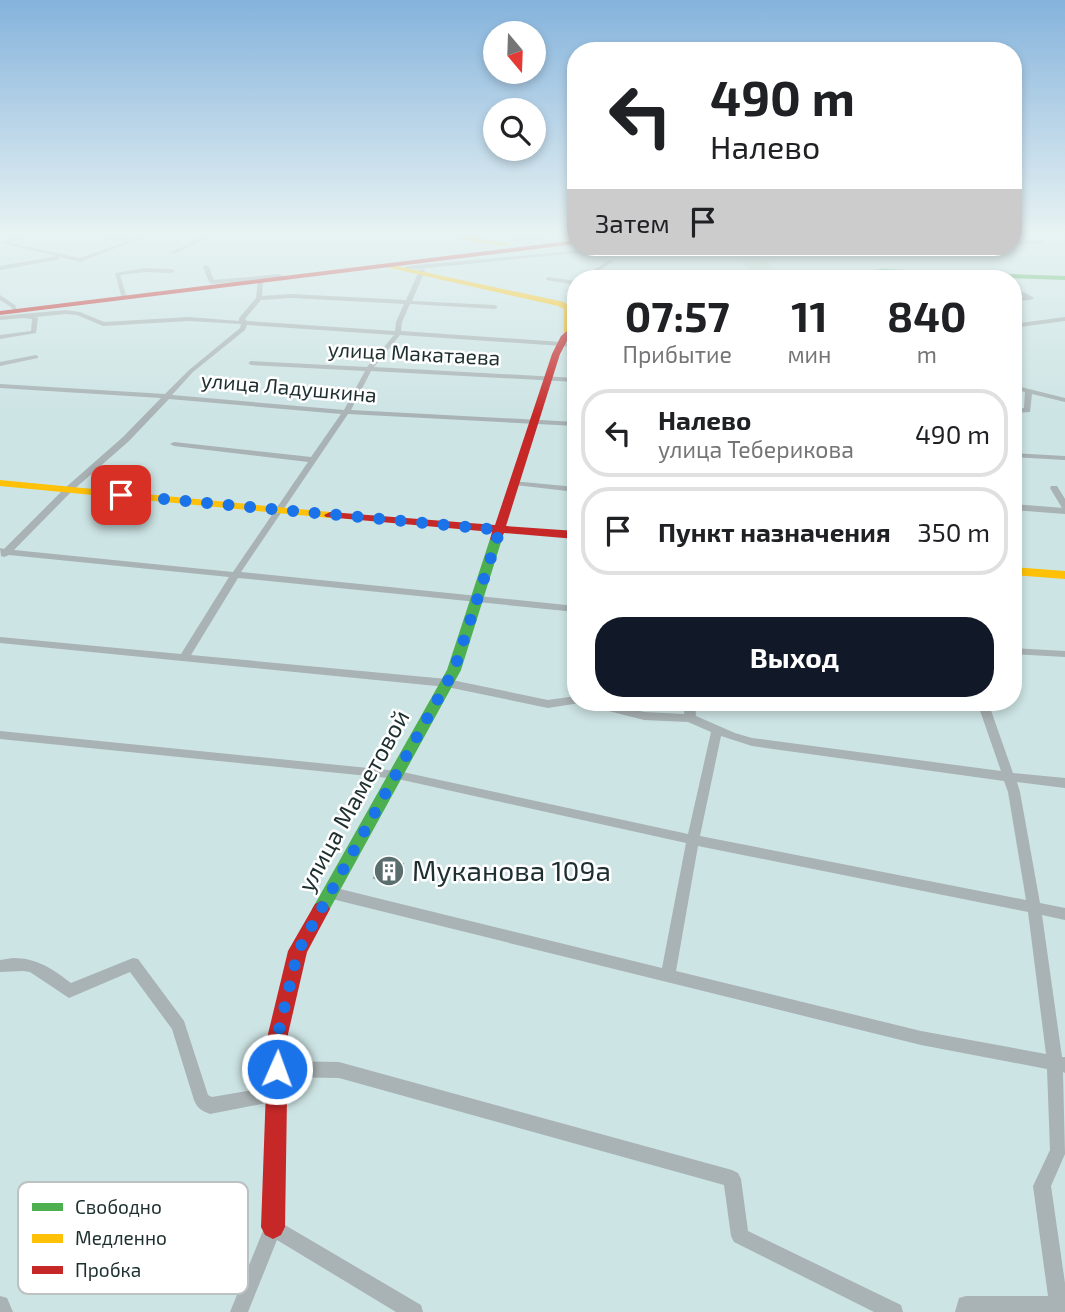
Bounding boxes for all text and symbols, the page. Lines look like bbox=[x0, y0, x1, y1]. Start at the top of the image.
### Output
north arrow bbox=[483, 21, 546, 84]
map controls bbox=[483, 21, 546, 161]
text: 490 m bbox=[710, 67, 855, 126]
icon: left bbox=[595, 70, 686, 161]
button: search bbox=[483, 98, 546, 161]
text: Налево bbox=[710, 127, 820, 165]
icon: arrive bbox=[684, 203, 722, 241]
text: Затем bbox=[595, 207, 670, 238]
text: 07:57 bbox=[625, 290, 730, 340]
text: 11 bbox=[791, 290, 828, 340]
text: 840 bbox=[887, 290, 966, 340]
street label: улица Макатаева bbox=[327, 336, 501, 371]
text: Прибытие bbox=[623, 340, 732, 368]
text: мин bbox=[787, 340, 831, 368]
text: m bbox=[917, 340, 937, 368]
street label: улица Ладушкина bbox=[200, 366, 378, 408]
text: Налево bbox=[658, 404, 751, 435]
icon: left bbox=[599, 414, 637, 452]
text: 490 m bbox=[915, 418, 990, 449]
text: улица Теберикова bbox=[658, 435, 854, 463]
pin bbox=[91, 465, 151, 525]
icon: arrive bbox=[102, 476, 140, 514]
icon: arrive bbox=[599, 512, 637, 550]
text: Пункт назначения bbox=[658, 516, 891, 547]
text: 350 m bbox=[917, 516, 990, 547]
button: Выход bbox=[595, 617, 994, 697]
street label: улица Маметовой bbox=[291, 704, 416, 897]
place label: Муканова 109а bbox=[412, 853, 611, 887]
building icon: Муканова 109а bbox=[372, 854, 406, 888]
position arrow bbox=[240, 1032, 314, 1106]
legend bbox=[18, 1182, 248, 1294]
text: Свободно bbox=[75, 1195, 162, 1218]
text: Медленно bbox=[75, 1226, 167, 1249]
text: Пробка bbox=[75, 1258, 141, 1281]

